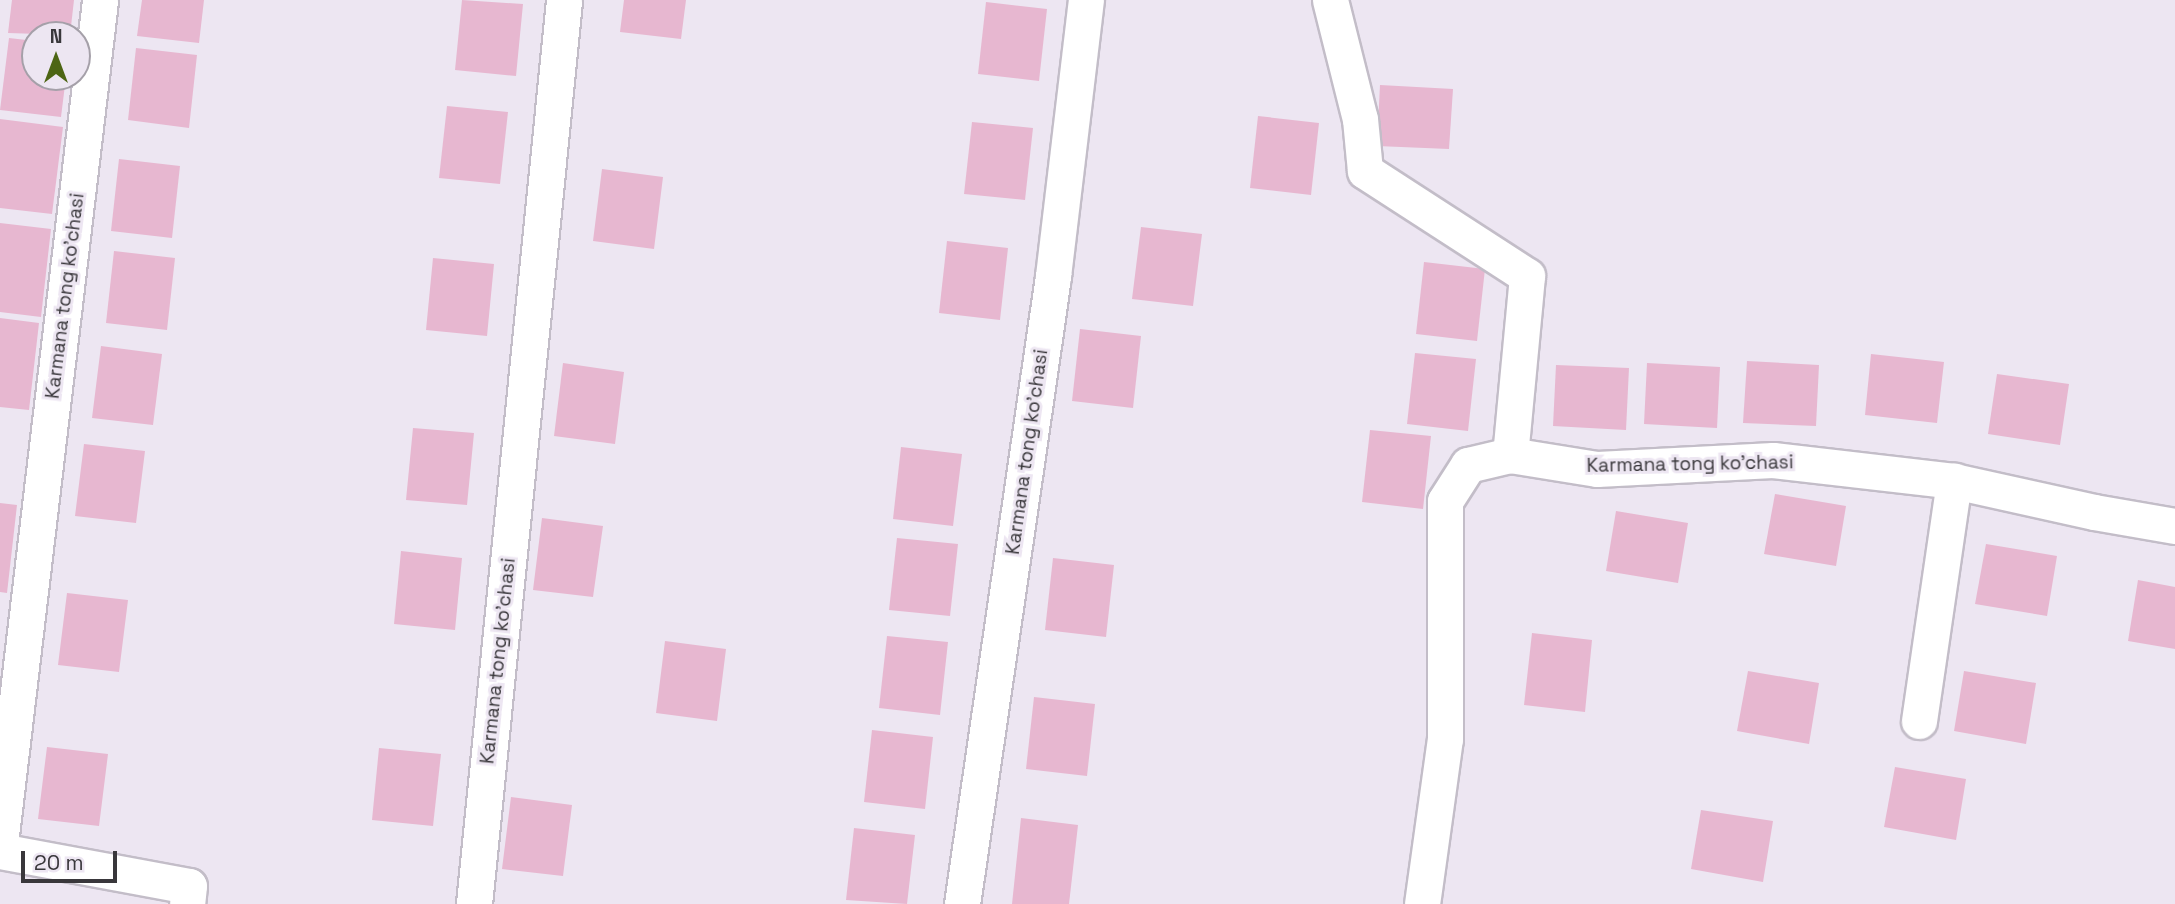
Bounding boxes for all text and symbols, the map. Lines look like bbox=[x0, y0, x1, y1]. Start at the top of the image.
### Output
north arrow bbox=[21, 21, 91, 91]
text: N bbox=[50, 24, 62, 49]
street label: Karmana tong ko'chasi bbox=[41, 192, 89, 400]
street label: Karmana tong ko'chasi bbox=[1001, 348, 1053, 556]
street label: Karmana tong ko'chasi bbox=[1586, 451, 1794, 477]
street label: Karmana tong ko'chasi bbox=[476, 557, 520, 765]
scale bar bbox=[24, 838, 121, 882]
text: 20 m bbox=[34, 849, 84, 876]

